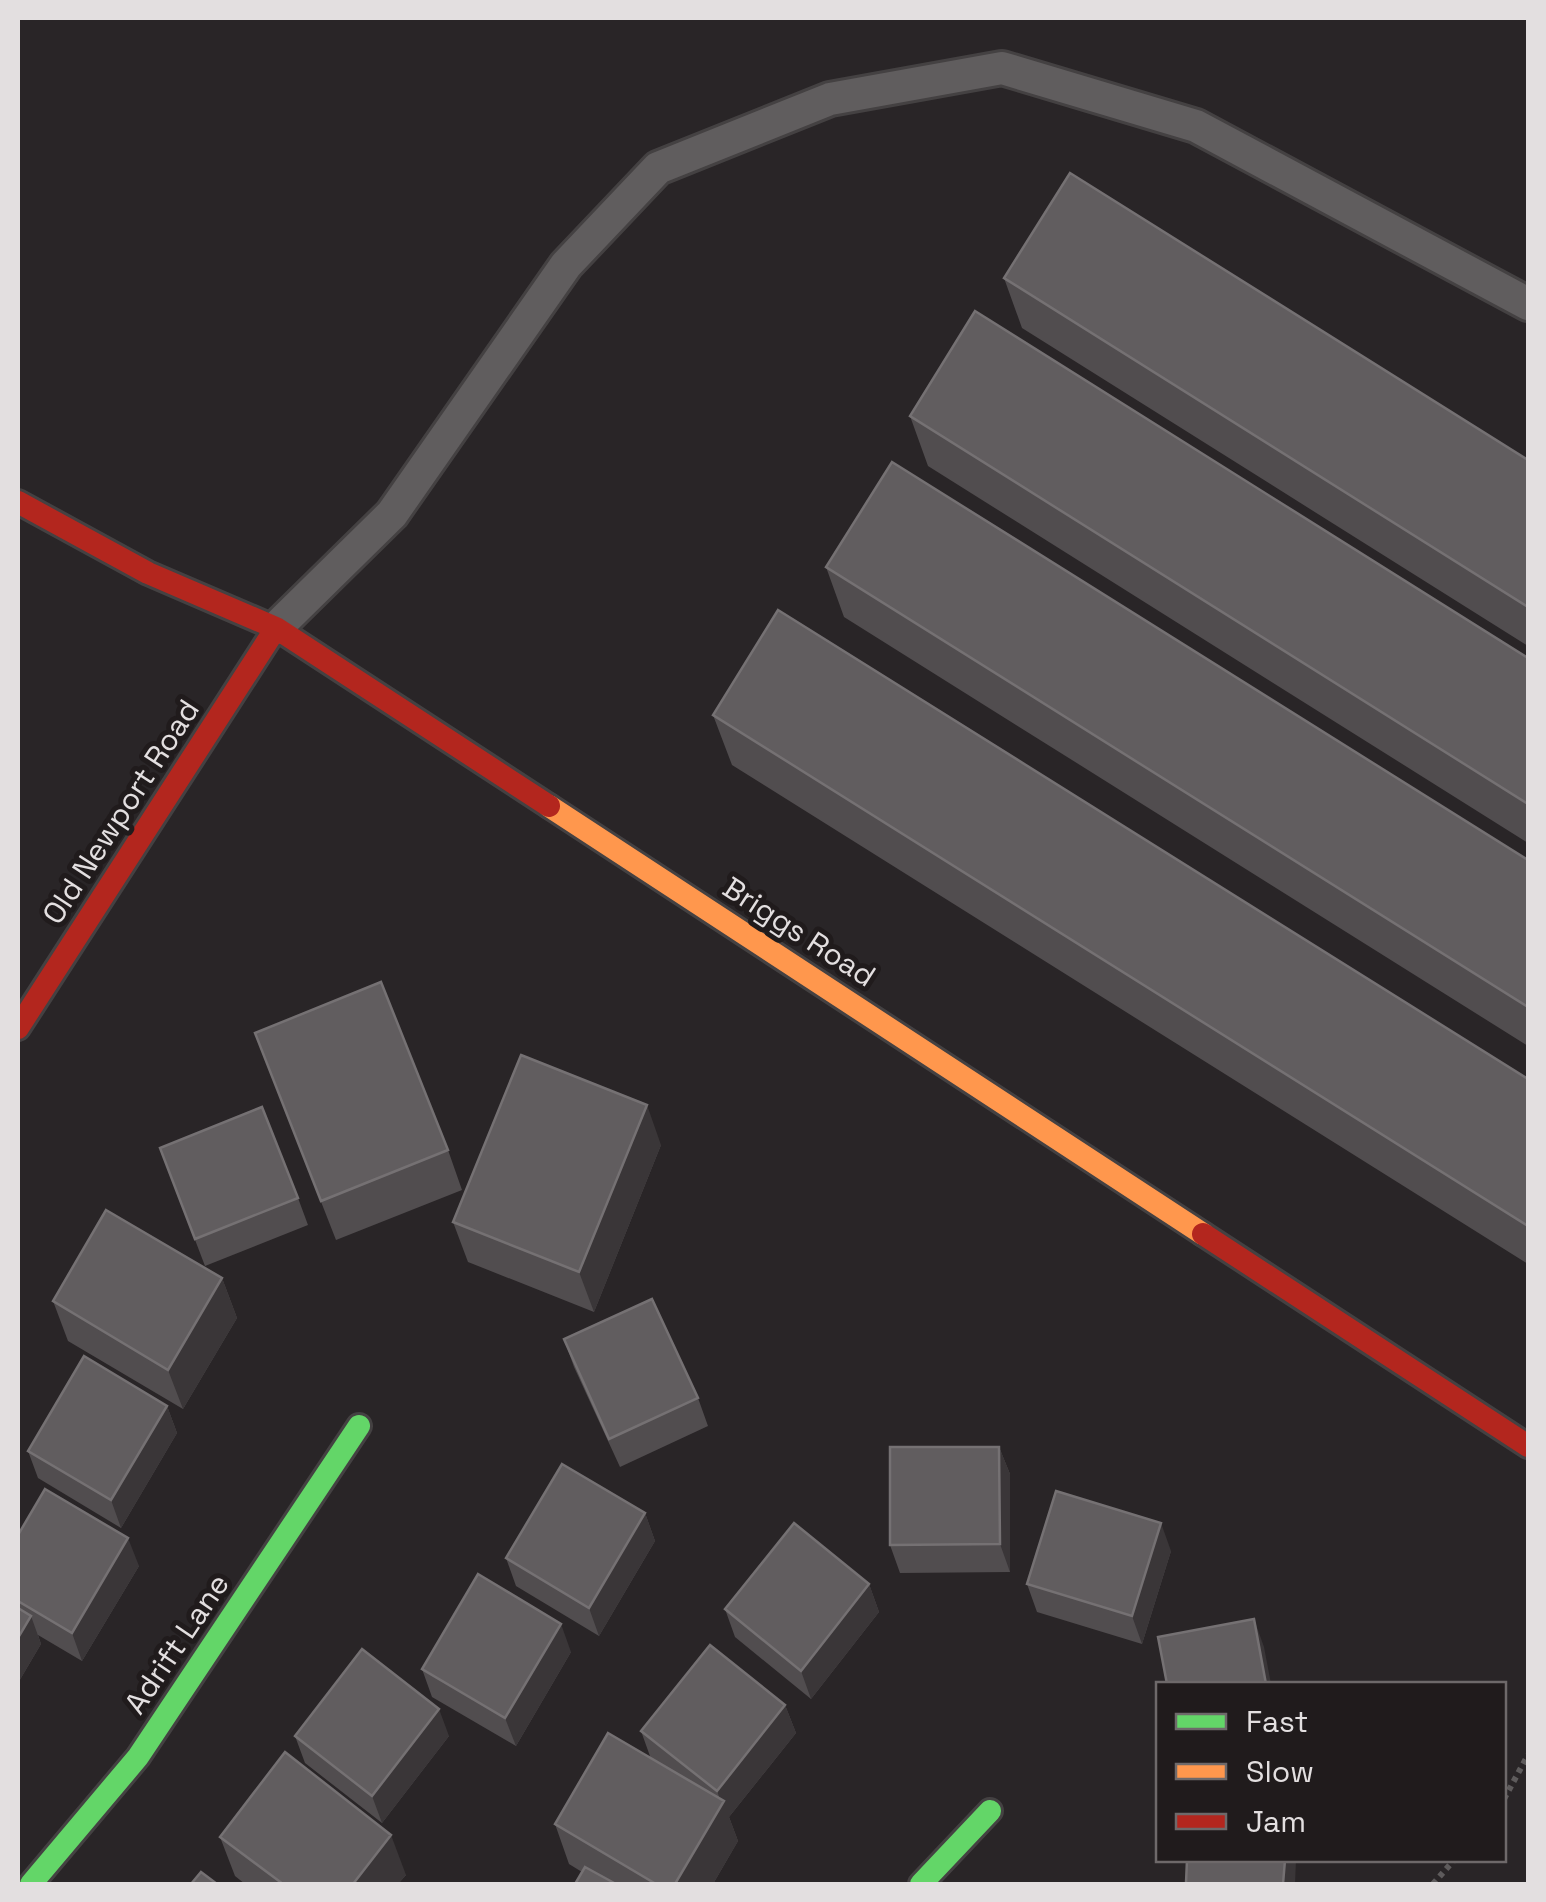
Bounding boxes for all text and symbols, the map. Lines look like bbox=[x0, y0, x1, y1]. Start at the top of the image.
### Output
street label: Old Newport Road bbox=[33, 692, 208, 931]
street label: Briggs Road bbox=[716, 868, 883, 995]
street label: Adrift Lane bbox=[115, 1566, 238, 1721]
legend bbox=[1156, 1682, 1506, 1862]
text: Fast bbox=[1246, 1702, 1308, 1741]
text: Slow bbox=[1246, 1752, 1314, 1791]
text: Jam bbox=[1246, 1802, 1306, 1841]

